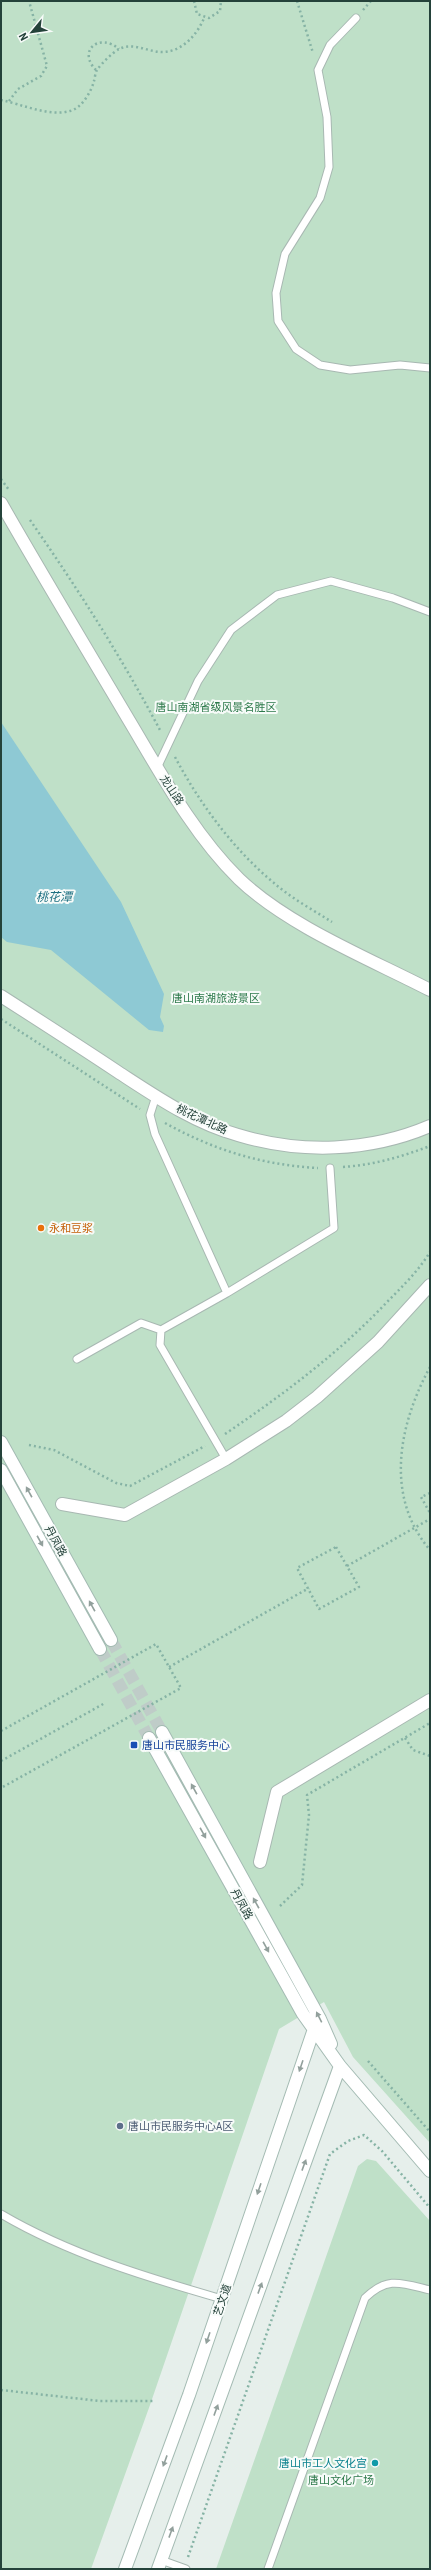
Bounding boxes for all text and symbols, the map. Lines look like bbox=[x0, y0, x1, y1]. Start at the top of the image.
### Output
north arrow bbox=[12, 12, 52, 52]
text: N bbox=[16, 30, 31, 43]
park label: 唐山南湖省级风景名胜区 bbox=[156, 701, 277, 714]
street label: 龙山路 bbox=[157, 773, 186, 808]
water label: 桃花潭 bbox=[36, 890, 74, 904]
park label: 唐山南湖旅游景区 bbox=[172, 992, 260, 1005]
street label: 桃花潭北路 bbox=[174, 1102, 229, 1137]
place label: 永和豆浆 bbox=[49, 1222, 93, 1235]
marker: 永和豆浆 bbox=[36, 1223, 46, 1233]
one-way arrow bbox=[26, 1486, 33, 1498]
street label: 丹凤路 bbox=[42, 1524, 69, 1559]
one-way arrow bbox=[37, 1535, 44, 1547]
one-way arrow bbox=[89, 1600, 96, 1612]
place label: 唐山市民服务中心 bbox=[142, 1739, 230, 1752]
marker: 唐山市民服务中心 bbox=[129, 1740, 139, 1750]
one-way arrow bbox=[190, 1783, 197, 1795]
one-way arrow bbox=[199, 1828, 206, 1839]
street label: 丹凤路 bbox=[228, 1887, 255, 1922]
one-way arrow bbox=[253, 1897, 260, 1909]
one-way arrow bbox=[262, 1941, 269, 1953]
one-way arrow bbox=[316, 2011, 322, 2023]
one-way arrow bbox=[298, 2060, 304, 2072]
place label: 唐山市民服务中心A区 bbox=[128, 2120, 233, 2133]
marker: 唐山市民服务中心A区 bbox=[115, 2121, 125, 2131]
one-way arrow bbox=[301, 2159, 307, 2171]
one-way arrow bbox=[256, 2183, 262, 2195]
one-way arrow bbox=[257, 2281, 263, 2293]
street label: 艺文道 bbox=[211, 2282, 234, 2318]
one-way arrow bbox=[205, 2333, 211, 2345]
one-way arrow bbox=[213, 2404, 219, 2416]
one-way arrow bbox=[161, 2455, 167, 2467]
place label: 唐山市工人文化宫 bbox=[279, 2457, 367, 2470]
marker: 唐山市工人文化宫 bbox=[370, 2458, 380, 2468]
park label: 唐山文化广场 bbox=[308, 2474, 374, 2487]
one-way arrow bbox=[169, 2526, 175, 2538]

